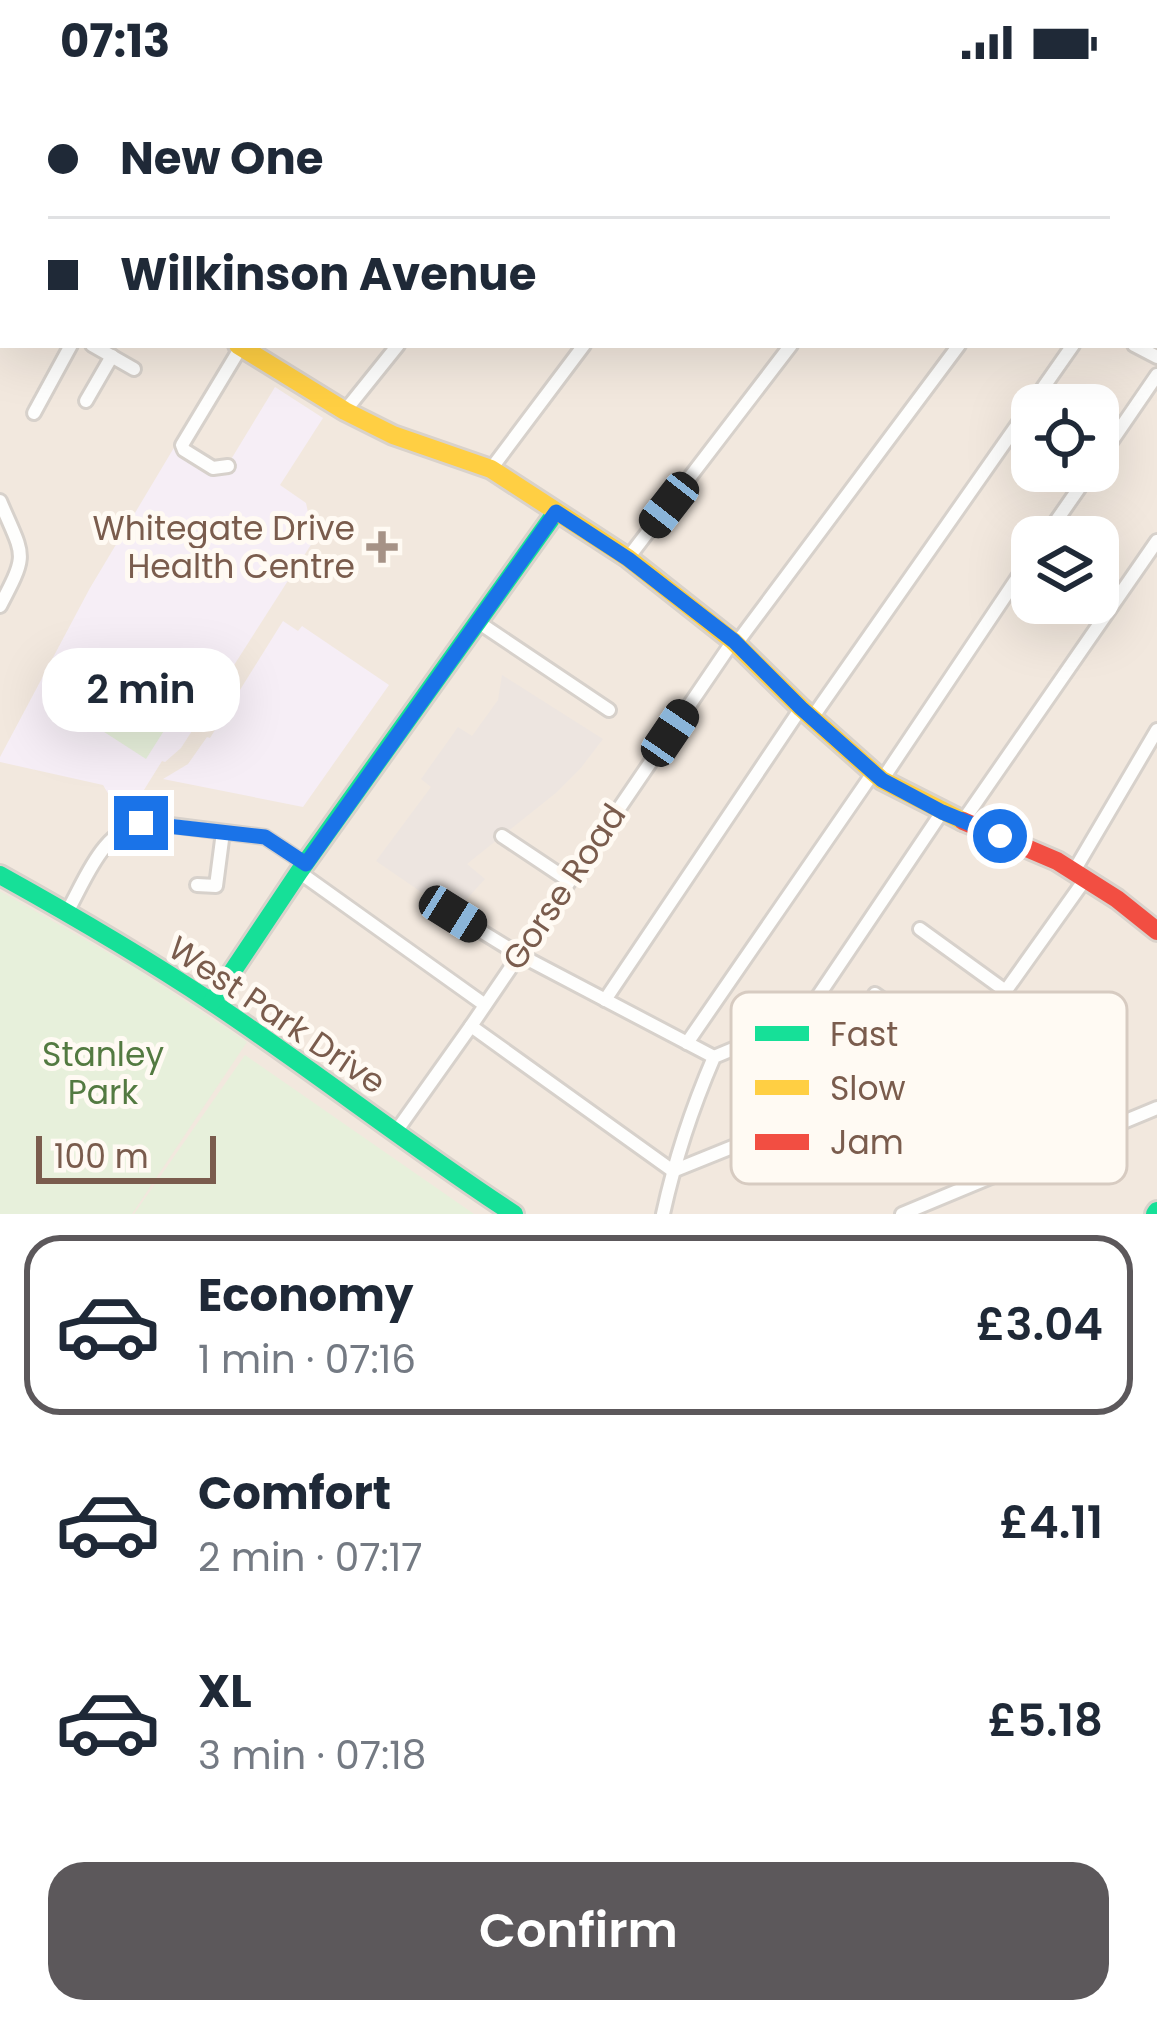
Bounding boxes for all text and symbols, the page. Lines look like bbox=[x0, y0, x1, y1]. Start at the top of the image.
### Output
text: 07:13 bbox=[60, 10, 170, 73]
text: New One bbox=[120, 127, 324, 190]
text: Wilkinson Avenue bbox=[120, 243, 536, 306]
map controls bbox=[1011, 384, 1119, 624]
button: locate bbox=[1011, 384, 1119, 492]
car bbox=[633, 466, 705, 544]
place label: Whitegate Drive Health Centre bbox=[92, 505, 355, 590]
button: layers bbox=[1011, 516, 1119, 624]
marker: Whitegate Drive Health Centre bbox=[366, 531, 398, 563]
callout: 2 min bbox=[42, 649, 240, 733]
text: 2 min bbox=[86, 662, 196, 717]
car bbox=[635, 693, 705, 773]
street label: Gorse Road bbox=[491, 795, 637, 979]
route end bbox=[114, 796, 168, 850]
route start bbox=[973, 809, 1027, 863]
car bbox=[413, 880, 493, 948]
street label: West Park Drive bbox=[159, 925, 395, 1105]
legend bbox=[731, 992, 1127, 1184]
text: Fast bbox=[830, 1011, 898, 1058]
park label: Stanley Park bbox=[42, 1031, 164, 1116]
text: Slow bbox=[830, 1065, 906, 1112]
text: Jam bbox=[830, 1119, 904, 1166]
scale bar bbox=[36, 1130, 216, 1183]
text: 100 m bbox=[54, 1133, 149, 1180]
text: Economy bbox=[198, 1264, 413, 1327]
icon: car bbox=[54, 1271, 162, 1379]
text: £3.04 bbox=[976, 1293, 1103, 1356]
text: 1 min · 07:16 bbox=[198, 1332, 416, 1387]
text: Comfort bbox=[198, 1462, 391, 1525]
icon: car bbox=[54, 1469, 162, 1577]
text: £4.11 bbox=[1000, 1491, 1103, 1554]
text: 2 min · 07:17 bbox=[198, 1530, 423, 1585]
text: XL bbox=[198, 1660, 252, 1723]
icon: car bbox=[54, 1667, 162, 1775]
text: £5.18 bbox=[988, 1689, 1103, 1752]
text: 3 min · 07:18 bbox=[198, 1728, 426, 1783]
button: Confirm bbox=[48, 1862, 1109, 2000]

